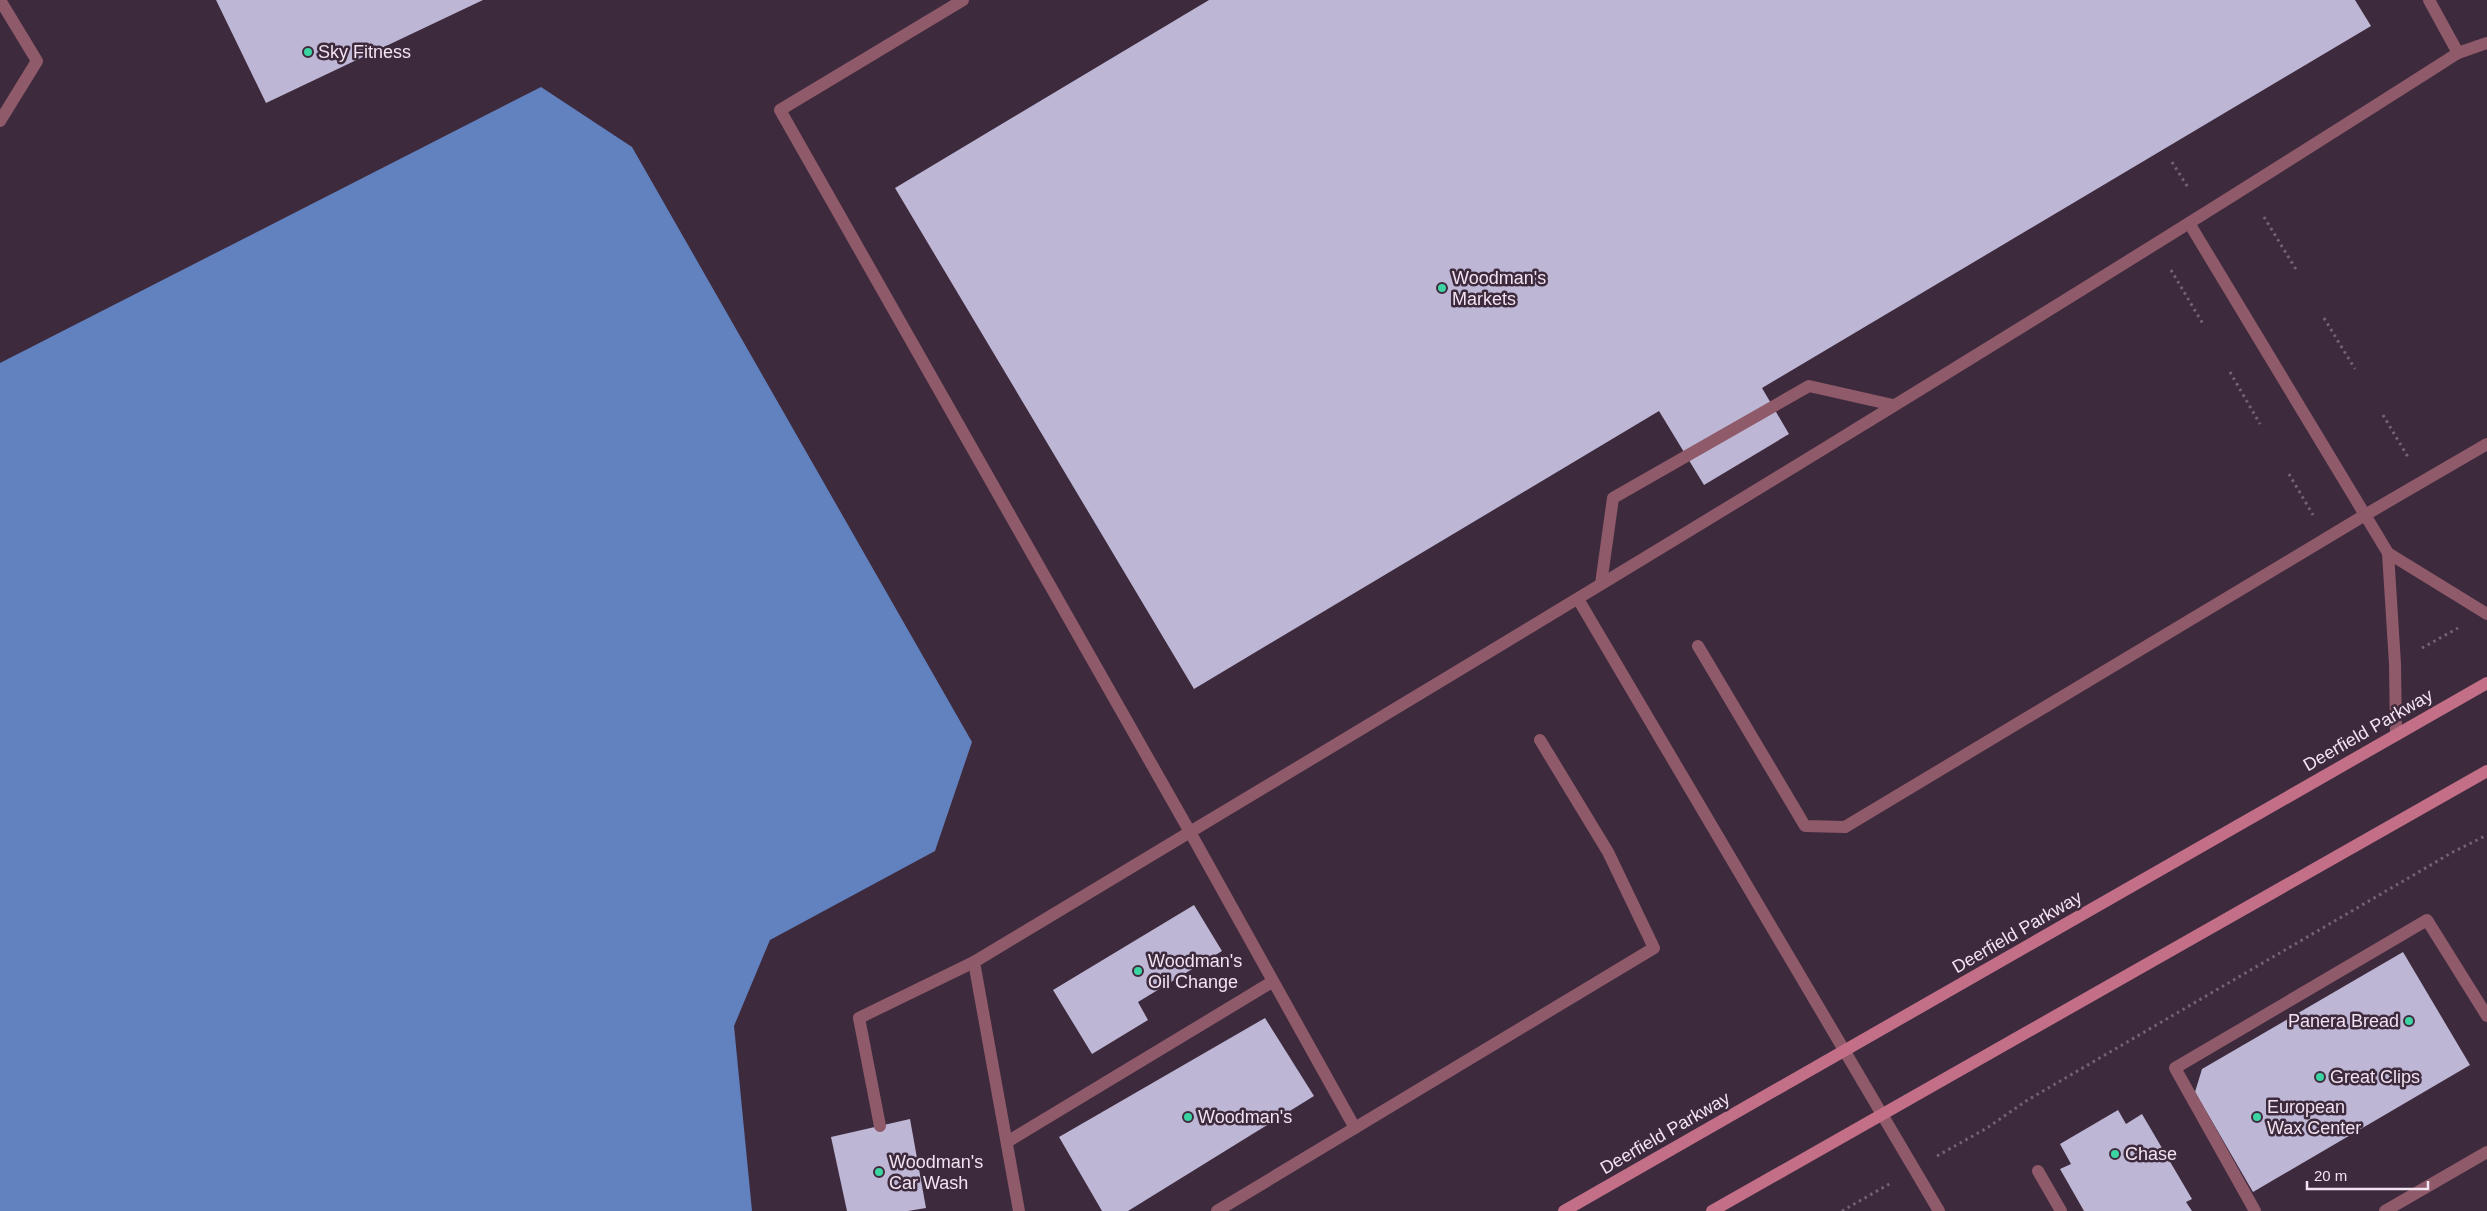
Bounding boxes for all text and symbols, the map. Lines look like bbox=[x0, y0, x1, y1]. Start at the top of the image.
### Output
place label: Sky Fitness bbox=[318, 42, 411, 62]
marker: Sky Fitness bbox=[302, 46, 314, 58]
place label: Woodman's Markets bbox=[1452, 268, 1546, 309]
marker: Woodman's Markets bbox=[1436, 282, 1448, 294]
street label: Deerfield Parkway bbox=[2300, 685, 2436, 775]
street label: Deerfield Parkway bbox=[1949, 887, 2085, 977]
place label: Woodman's Oil Change bbox=[1148, 951, 1242, 992]
marker: Woodman's Oil Change bbox=[1132, 965, 1144, 977]
place label: Panera Bread bbox=[2288, 1011, 2399, 1031]
marker: Panera Bread bbox=[2403, 1015, 2415, 1027]
place label: Great Clips bbox=[2330, 1067, 2420, 1087]
marker: Great Clips bbox=[2314, 1071, 2326, 1083]
street label: Deerfield Parkway bbox=[1597, 1088, 1733, 1178]
place label: European Wax Center bbox=[2267, 1097, 2361, 1138]
place label: Woodman's bbox=[1198, 1107, 1292, 1127]
marker: Woodman's bbox=[1182, 1111, 1194, 1123]
marker: European Wax Center bbox=[2251, 1111, 2263, 1123]
place label: Chase bbox=[2125, 1144, 2177, 1164]
marker: Chase bbox=[2109, 1148, 2121, 1160]
place label: Woodman's Car Wash bbox=[889, 1152, 983, 1193]
scale bar bbox=[2307, 1158, 2428, 1190]
marker: Woodman's Car Wash bbox=[873, 1166, 885, 1178]
text: 20 m bbox=[2314, 1167, 2347, 1184]

